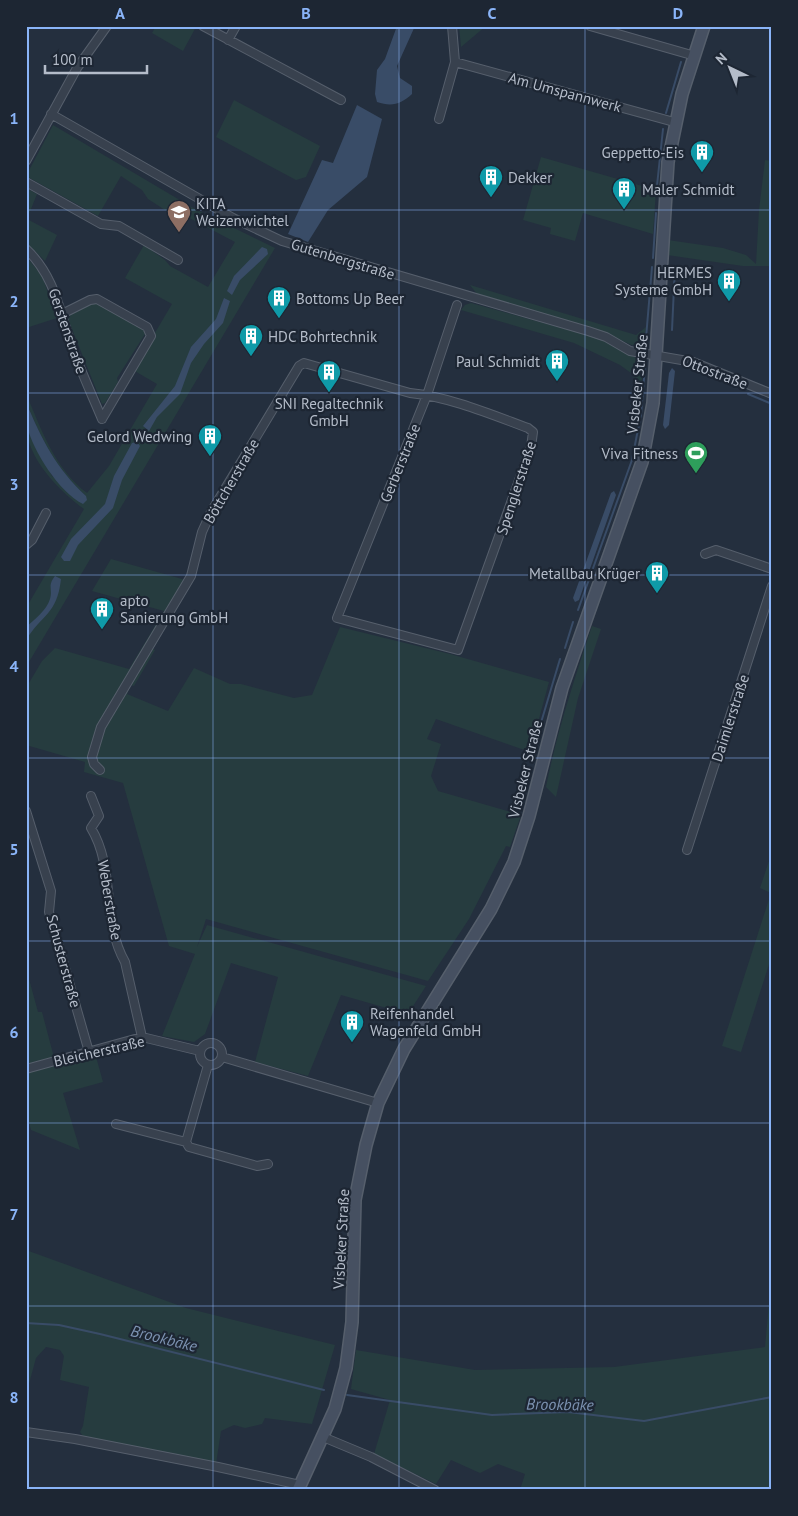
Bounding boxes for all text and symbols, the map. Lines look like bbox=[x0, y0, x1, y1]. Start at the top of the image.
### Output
text: A bbox=[115, 3, 125, 23]
text: B bbox=[301, 3, 311, 23]
text: C bbox=[488, 3, 497, 23]
text: D bbox=[673, 3, 683, 23]
scale bar bbox=[45, 42, 148, 74]
north arrow bbox=[706, 42, 756, 92]
text: N bbox=[712, 49, 731, 68]
text: 100 m bbox=[52, 50, 93, 69]
street label: Am Umspannwerk bbox=[507, 68, 624, 116]
text: 1 bbox=[9, 108, 19, 128]
building icon: Geppetto-Eis bbox=[689, 139, 715, 173]
place label: Geppetto-Eis bbox=[602, 143, 684, 162]
building icon: Dekker bbox=[478, 164, 504, 198]
place label: Dekker bbox=[508, 168, 552, 187]
building icon: Maler Schmidt bbox=[611, 176, 637, 210]
place label: Maler Schmidt bbox=[642, 180, 735, 199]
place label: KITA Weizenwichtel bbox=[196, 194, 289, 230]
school or university icon: KITA Weizenwichtel bbox=[166, 199, 192, 233]
street label: Gutenbergstraße bbox=[289, 234, 397, 284]
place label: HERMES Systeme GmbH bbox=[615, 263, 712, 299]
building icon: HERMES Systeme GmbH bbox=[716, 268, 742, 302]
building icon: Bottoms Up Beer bbox=[266, 285, 292, 319]
street label: Gerstenstraße bbox=[44, 286, 92, 376]
place label: Bottoms Up Beer bbox=[296, 289, 404, 308]
text: 2 bbox=[9, 291, 19, 311]
building icon: HDC Bohrtechnik bbox=[238, 323, 264, 357]
place label: HDC Bohrtechnik bbox=[268, 327, 378, 346]
street label: Visbeker Straße bbox=[622, 333, 652, 436]
building icon: Paul Schmidt bbox=[544, 348, 570, 382]
street label: Ottostraße bbox=[680, 351, 750, 393]
place label: Paul Schmidt bbox=[456, 352, 540, 371]
building icon: SNI Regaltechnik GmbH bbox=[316, 359, 342, 393]
place label: SNI Regaltechnik GmbH bbox=[275, 394, 384, 430]
street label: Gerberstraße bbox=[376, 421, 424, 505]
building icon: Gelord Wedwing bbox=[197, 423, 223, 457]
place label: Gelord Wedwing bbox=[87, 427, 192, 446]
street label: Böttcherstraße bbox=[199, 435, 263, 527]
street label: Spenglerstraße bbox=[492, 439, 540, 537]
sports icon: Viva Fitness bbox=[683, 440, 709, 474]
place label: Viva Fitness bbox=[600, 444, 678, 463]
text: 3 bbox=[9, 474, 19, 494]
building icon: Metallbau Krüger bbox=[644, 560, 670, 594]
place label: Metallbau Krüger bbox=[529, 564, 640, 583]
place label: apto Sanierung GmbH bbox=[120, 591, 228, 627]
building icon: apto Sanierung GmbH bbox=[89, 596, 115, 630]
text: 4 bbox=[9, 656, 19, 676]
street label: Daimlerstraße bbox=[707, 672, 753, 764]
street label: Visbeker Straße bbox=[503, 718, 546, 821]
text: 5 bbox=[9, 839, 19, 859]
street label: Weberstraße bbox=[94, 859, 126, 941]
street label: Schusterstraße bbox=[42, 912, 86, 1010]
place label: Reifenhandel Wagenfeld GmbH bbox=[370, 1004, 481, 1040]
building icon: Reifenhandel Wagenfeld GmbH bbox=[339, 1009, 365, 1043]
text: 6 bbox=[9, 1022, 19, 1042]
street label: Bleicherstraße bbox=[52, 1031, 146, 1071]
street label: Visbeker Straße bbox=[329, 1188, 353, 1291]
text: 7 bbox=[9, 1204, 19, 1224]
water label: Brookbäke bbox=[129, 1320, 200, 1356]
text: 8 bbox=[9, 1387, 19, 1407]
water label: Brookbäke bbox=[526, 1393, 595, 1415]

